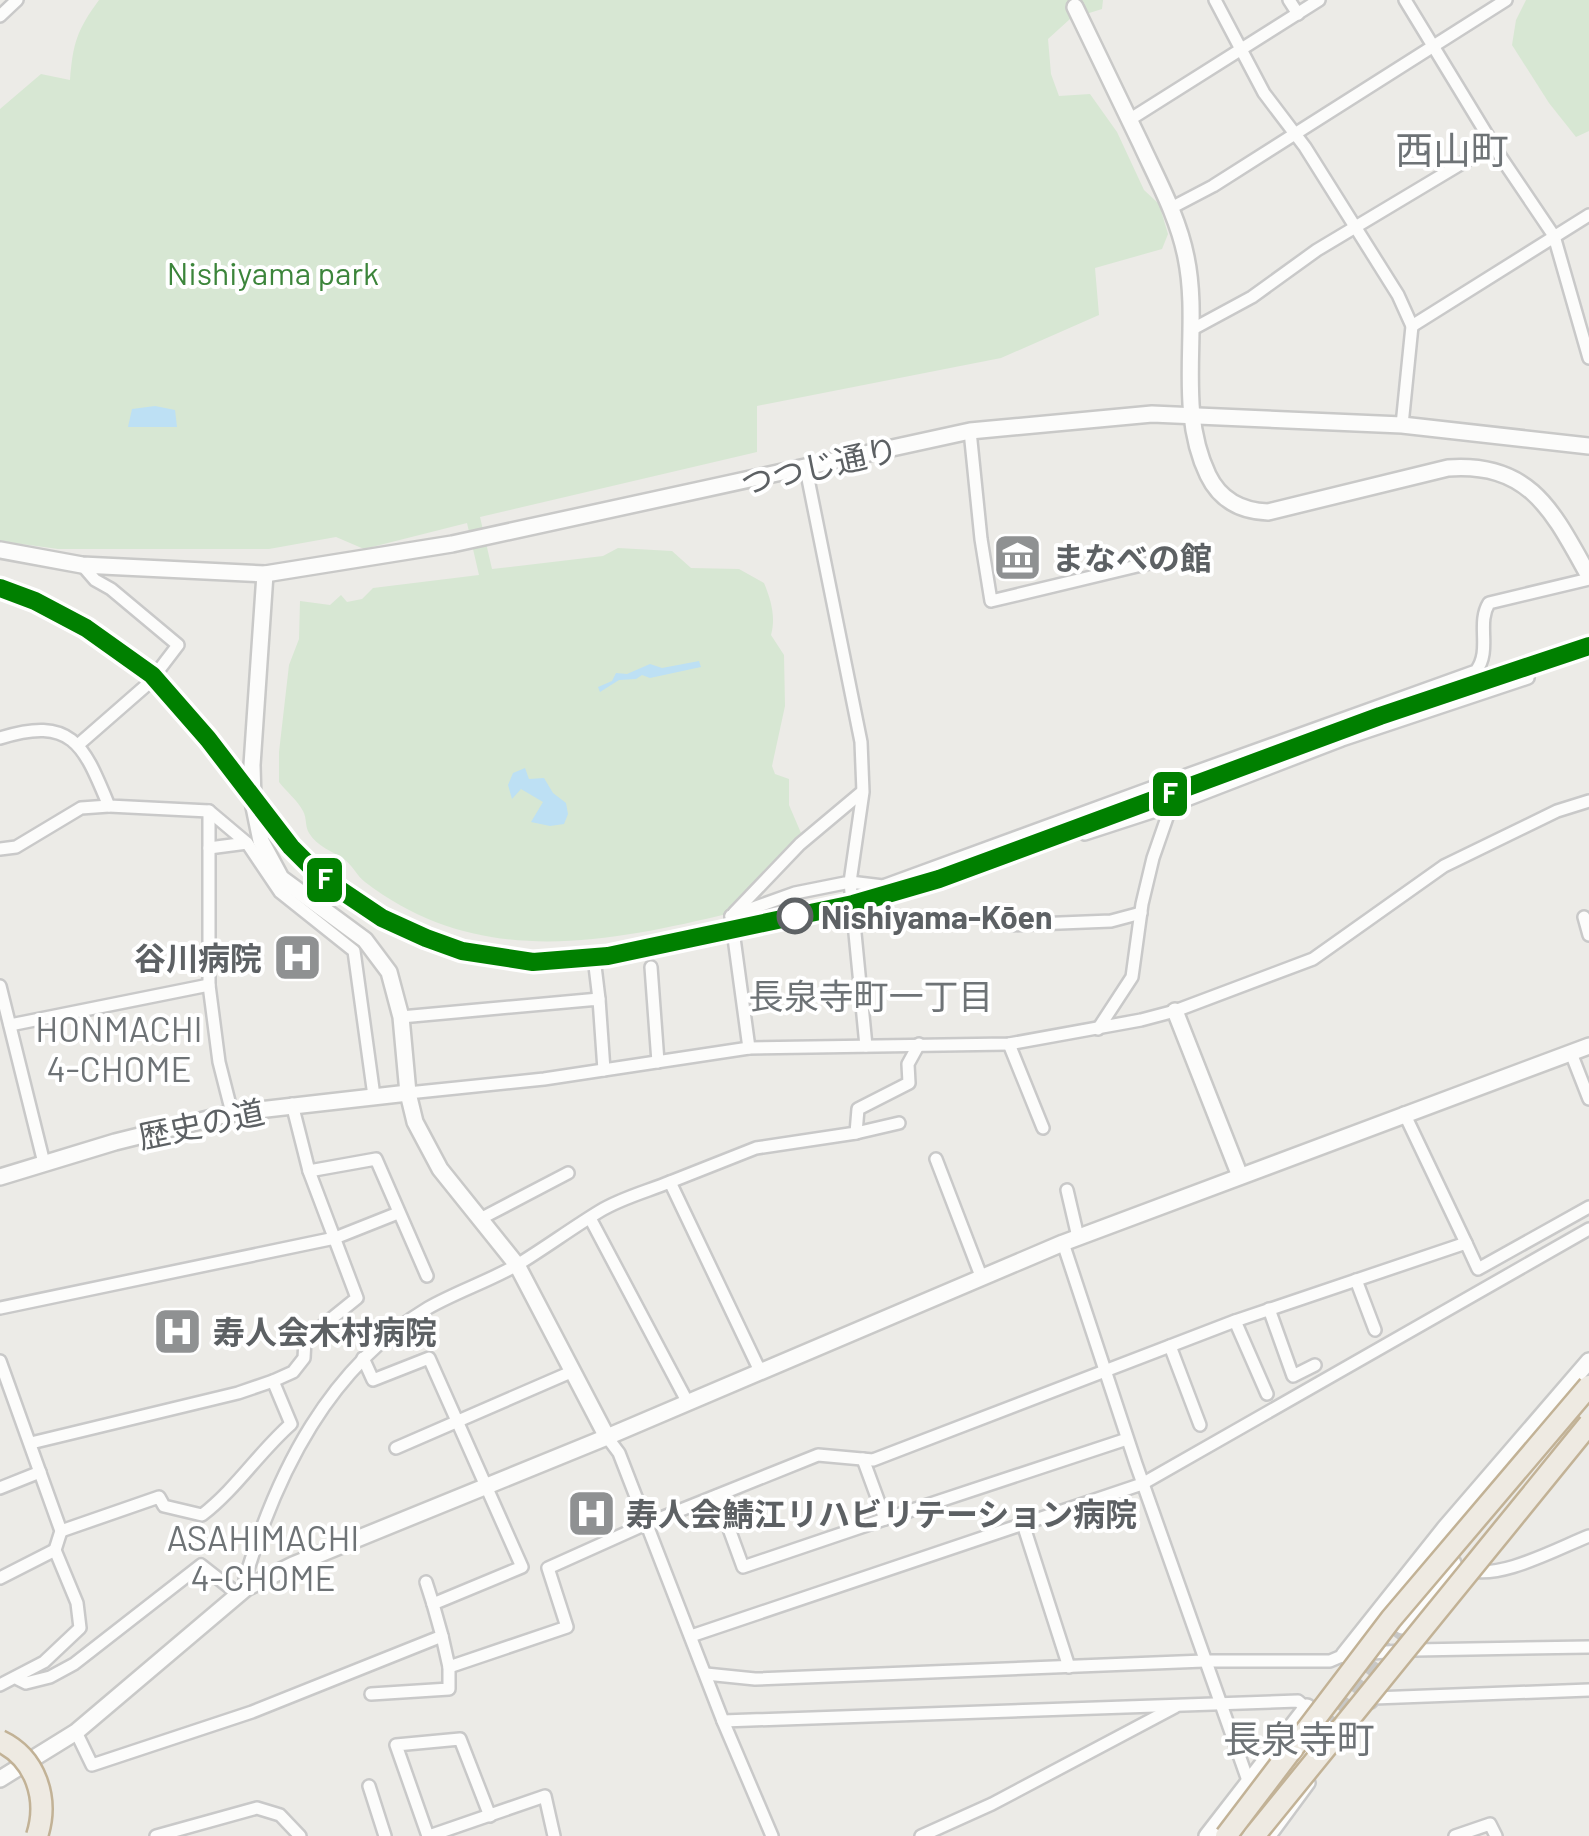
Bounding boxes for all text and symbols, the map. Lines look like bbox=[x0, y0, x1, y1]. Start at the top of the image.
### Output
district label: 西山町 bbox=[1395, 126, 1509, 172]
park label: Nishiyama park bbox=[167, 253, 379, 291]
street label: つつじ通り bbox=[737, 428, 901, 502]
museum icon: まなべの館 bbox=[991, 531, 1043, 583]
place label: まなべの館 bbox=[1052, 538, 1212, 576]
line badge: F bbox=[1151, 770, 1189, 818]
text: F bbox=[1162, 775, 1178, 809]
line badge: F bbox=[305, 856, 344, 904]
text: F bbox=[317, 861, 333, 895]
place label: Nishiyama-Kōen bbox=[821, 897, 1052, 935]
marker: Nishiyama-Kōen bbox=[778, 899, 812, 933]
hospital icon: 谷川病院 bbox=[271, 931, 323, 983]
place label: 谷川病院 bbox=[134, 938, 262, 976]
district label: 長泉寺町一丁目 bbox=[748, 974, 994, 1016]
district label: HONMACHI 4-CHOME bbox=[35, 1007, 203, 1089]
street label: 歴史の道 bbox=[134, 1091, 268, 1155]
hospital icon: 寿人会木村病院 bbox=[152, 1305, 204, 1357]
place label: 寿人会木村病院 bbox=[213, 1312, 437, 1350]
hospital icon: 寿人会鯖江リハビリテーション病院 bbox=[565, 1487, 617, 1539]
place label: 寿人会鯖江リハビリテーション病院 bbox=[626, 1494, 1137, 1532]
district label: ASAHIMACHI 4-CHOME bbox=[167, 1516, 359, 1598]
district label: 長泉寺町 bbox=[1223, 1715, 1375, 1761]

